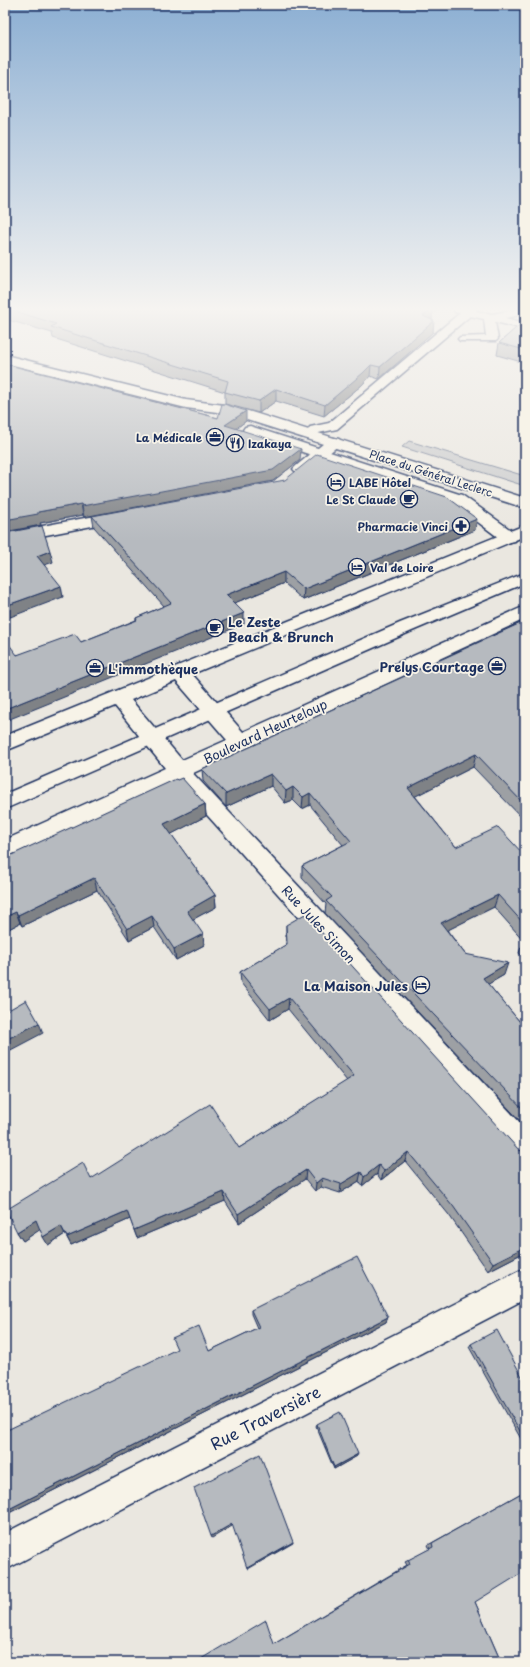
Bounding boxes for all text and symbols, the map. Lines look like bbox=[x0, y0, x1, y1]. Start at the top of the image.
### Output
office icon: La Médicale bbox=[205, 427, 225, 447]
place label: La Médicale bbox=[136, 429, 203, 446]
restaurant icon: Izakaya bbox=[225, 433, 245, 453]
place label: Izakaya bbox=[248, 435, 292, 452]
street label: Place du Général Leclerc bbox=[367, 445, 495, 501]
hotel icon: LABE Hôtel bbox=[326, 472, 346, 492]
place label: LABE Hôtel bbox=[349, 474, 411, 491]
cafe icon: Le St Claude bbox=[399, 489, 419, 509]
place label: Le St Claude bbox=[326, 491, 396, 508]
pharmacy icon: Pharmacie Vinci bbox=[451, 516, 471, 536]
place label: Pharmacie Vinci bbox=[358, 518, 449, 535]
hotel icon: Val de Loire bbox=[347, 557, 367, 577]
place label: Val de Loire bbox=[370, 559, 434, 576]
place label: Le Zeste Beach & Brunch bbox=[228, 612, 334, 646]
cafe icon: Le Zeste Beach & Brunch bbox=[205, 618, 225, 638]
office icon: Prelys Courtage bbox=[487, 656, 507, 676]
place label: Prelys Courtage bbox=[380, 657, 484, 676]
office icon: L'immothèque bbox=[85, 658, 105, 678]
place label: L'immothèque bbox=[108, 659, 198, 678]
street label: Boulevard Heurteloup bbox=[200, 694, 330, 768]
street label: Rue Jules Simon bbox=[278, 881, 360, 967]
hotel icon: La Maison Jules bbox=[411, 975, 431, 995]
place label: La Maison Jules bbox=[304, 976, 408, 995]
street label: Rue Traversière bbox=[206, 1379, 325, 1455]

